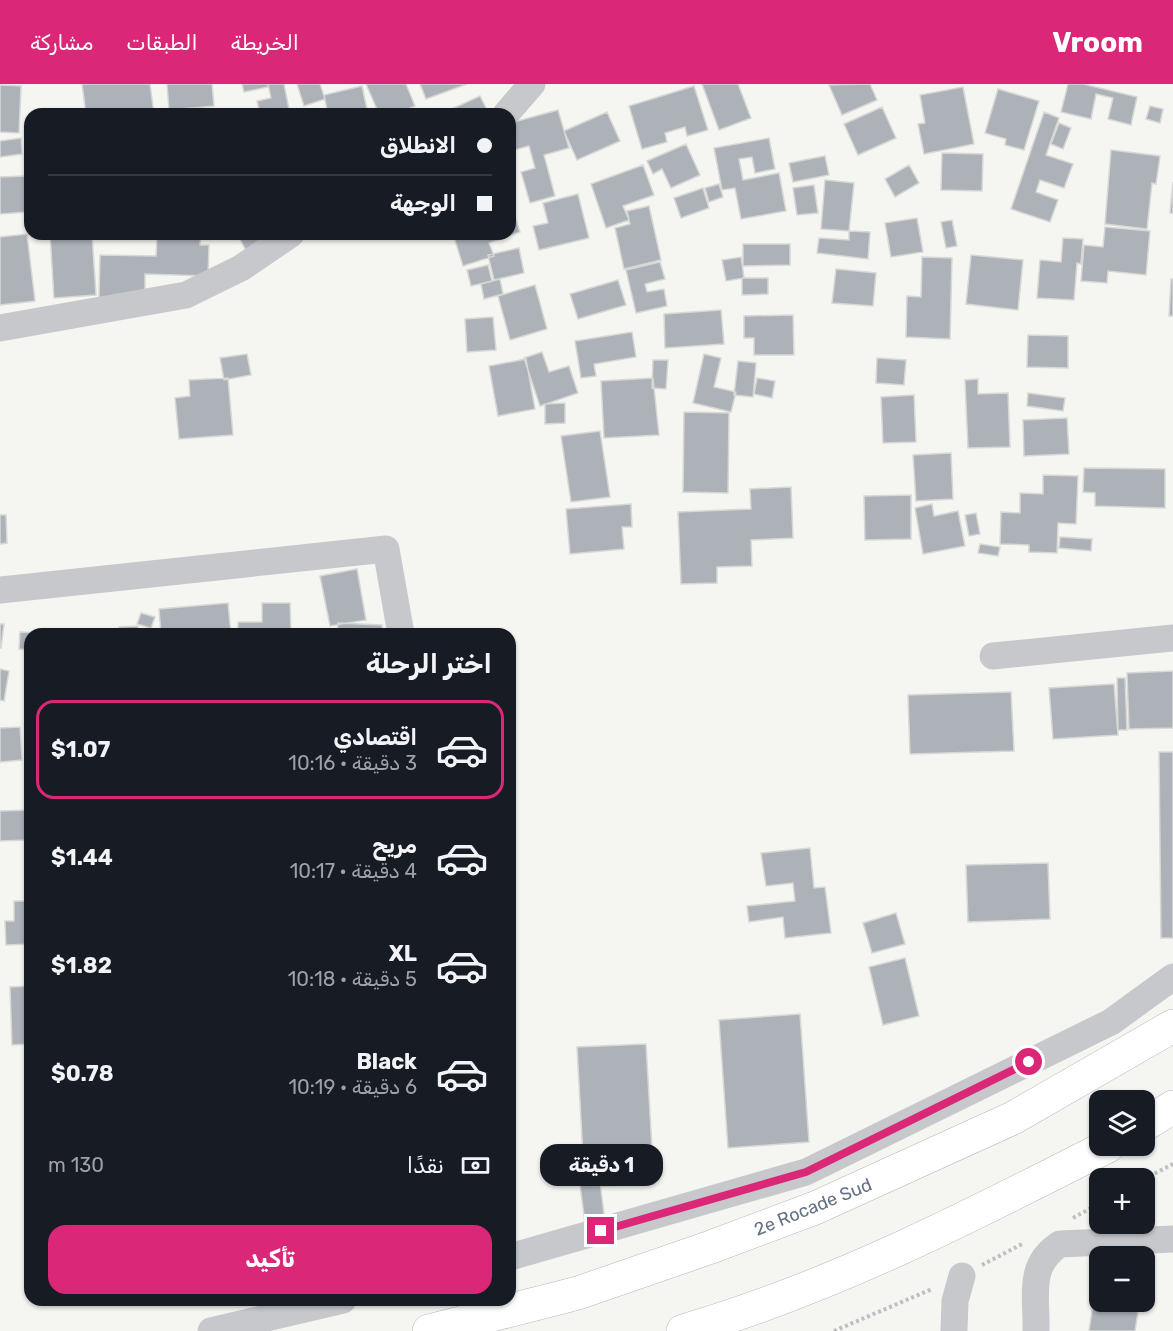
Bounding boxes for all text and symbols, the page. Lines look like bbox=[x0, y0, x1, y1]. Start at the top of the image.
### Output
text: Vroom bbox=[1052, 26, 1143, 59]
text: مشاركة bbox=[30, 30, 93, 55]
text: الطبقات bbox=[126, 30, 198, 55]
text: الخريطة bbox=[231, 30, 299, 55]
text: الانطلاق bbox=[380, 132, 456, 159]
text: الوجهة bbox=[390, 190, 456, 217]
text: اختر الرحلة bbox=[366, 648, 492, 680]
icon: car bbox=[435, 723, 489, 777]
text: اقتصادي bbox=[334, 724, 417, 751]
text: $1.07 bbox=[51, 736, 110, 763]
text: 3 دقيقة · 10:16 bbox=[288, 751, 417, 775]
icon: car bbox=[435, 831, 489, 885]
text: مريح bbox=[372, 832, 417, 859]
text: $1.44 bbox=[51, 844, 113, 871]
text: 4 دقيقة · 10:17 bbox=[290, 859, 417, 883]
icon: car bbox=[435, 939, 489, 993]
text: XL bbox=[389, 940, 417, 967]
text: $1.82 bbox=[51, 952, 112, 979]
text: 5 دقيقة · 10:18 bbox=[288, 967, 417, 991]
icon: car bbox=[435, 1047, 489, 1101]
text: Black bbox=[356, 1048, 417, 1075]
route start bbox=[1015, 1048, 1042, 1075]
text: $0.78 bbox=[51, 1060, 114, 1087]
text: 6 دقيقة · 10:19 bbox=[288, 1075, 417, 1099]
map controls bbox=[1089, 1090, 1155, 1312]
button: layers bbox=[1089, 1090, 1155, 1156]
callout: 1 دقيقة bbox=[540, 1144, 662, 1186]
icon: cash bbox=[459, 1149, 492, 1182]
text: نقدًا bbox=[407, 1152, 444, 1179]
text: 130 m bbox=[48, 1153, 104, 1177]
text: 1 دقيقة bbox=[569, 1153, 634, 1177]
button: + bbox=[1089, 1168, 1155, 1234]
street label: 2e Rocade Sud bbox=[751, 1173, 875, 1241]
route end bbox=[587, 1217, 614, 1244]
button: تأكيد bbox=[48, 1225, 492, 1294]
button: − bbox=[1089, 1246, 1155, 1312]

